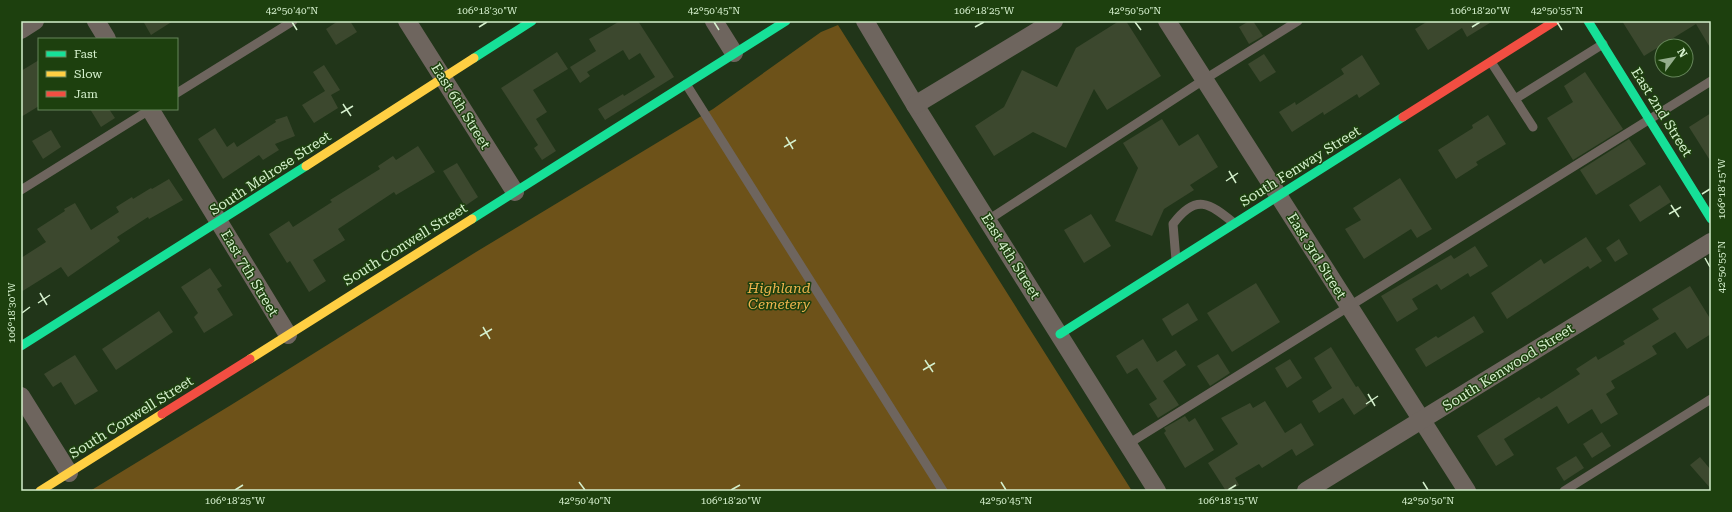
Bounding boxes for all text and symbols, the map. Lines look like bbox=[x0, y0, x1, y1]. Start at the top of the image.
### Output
text: 42°50'40"N bbox=[266, 5, 318, 16]
text: 106°18'30"W bbox=[457, 5, 518, 16]
text: 42°50'45"N bbox=[688, 5, 740, 16]
text: 106°18'25"W bbox=[954, 5, 1015, 16]
text: 42°50'50"N bbox=[1109, 5, 1161, 16]
text: 106°18'20"W bbox=[1450, 5, 1511, 16]
text: 42°50'55"N bbox=[1531, 5, 1583, 16]
legend bbox=[38, 38, 178, 110]
north arrow bbox=[1654, 38, 1694, 78]
text: N bbox=[1674, 46, 1690, 60]
text: Fast bbox=[74, 47, 98, 61]
street label: East 6th Street bbox=[428, 60, 494, 152]
street label: East 2nd Street bbox=[1628, 65, 1696, 159]
text: Slow bbox=[74, 67, 102, 81]
text: Jam bbox=[74, 87, 98, 101]
street label: South Fenway Street bbox=[1237, 122, 1363, 210]
street label: South Melrose Street bbox=[206, 128, 334, 218]
text: 106°18'15"W bbox=[1716, 158, 1727, 219]
street label: South Conwell Street bbox=[340, 199, 470, 289]
street label: East 4th Street bbox=[978, 210, 1044, 302]
street label: East 3rd Street bbox=[1284, 210, 1350, 302]
street label: East 7th Street bbox=[218, 227, 282, 319]
text: 42°50'55"N bbox=[1716, 241, 1727, 293]
park label: Highland Cemetery bbox=[747, 280, 811, 312]
text: 106°18'30"W bbox=[6, 282, 17, 343]
street label: South Kenwood Street bbox=[1439, 320, 1577, 414]
street label: South Conwell Street bbox=[66, 372, 196, 462]
text: 106°18'25"W bbox=[205, 495, 266, 506]
text: 42°50'40"N bbox=[559, 495, 611, 506]
text: 106°18'20"W bbox=[701, 495, 762, 506]
text: 42°50'45"N bbox=[980, 495, 1032, 506]
text: 106°18'15"W bbox=[1198, 495, 1259, 506]
text: 42°50'50"N bbox=[1402, 495, 1454, 506]

